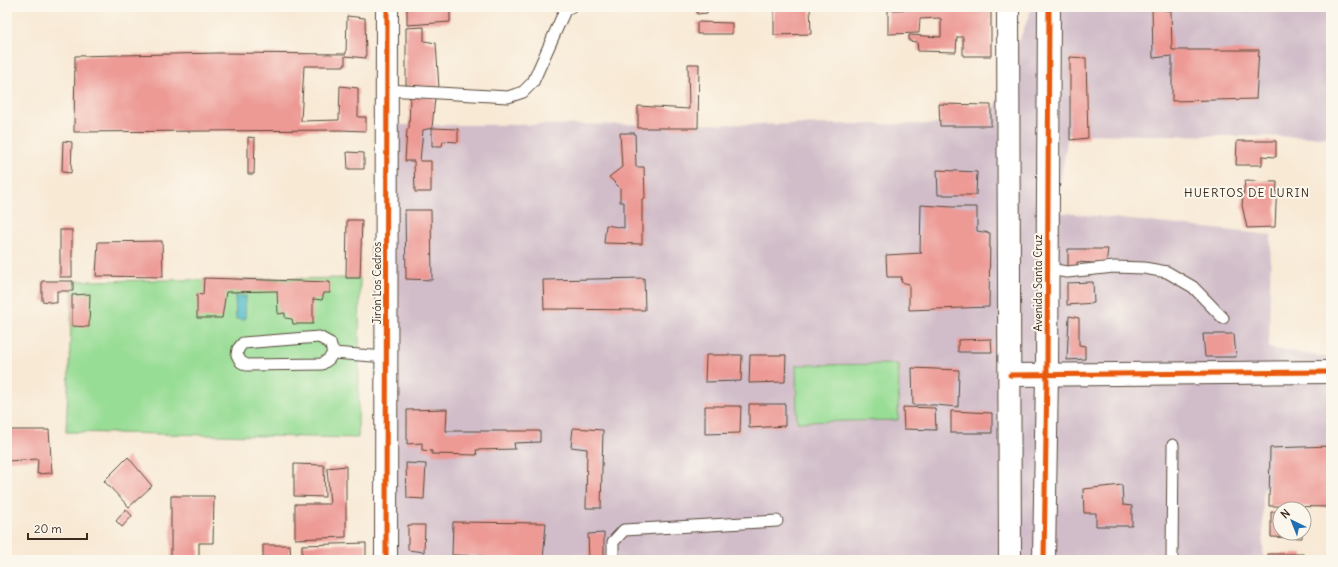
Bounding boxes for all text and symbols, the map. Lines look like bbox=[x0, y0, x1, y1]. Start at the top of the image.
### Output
district label: HUERTOS DE LURIN bbox=[1184, 185, 1310, 200]
street label: Avenida Santa Cruz bbox=[1031, 234, 1045, 332]
street label: Jirón Los Cedros bbox=[370, 242, 384, 324]
north arrow bbox=[1272, 501, 1312, 541]
text: N bbox=[1278, 506, 1293, 521]
scale bar bbox=[28, 515, 87, 541]
text: 20 m bbox=[34, 521, 62, 536]

